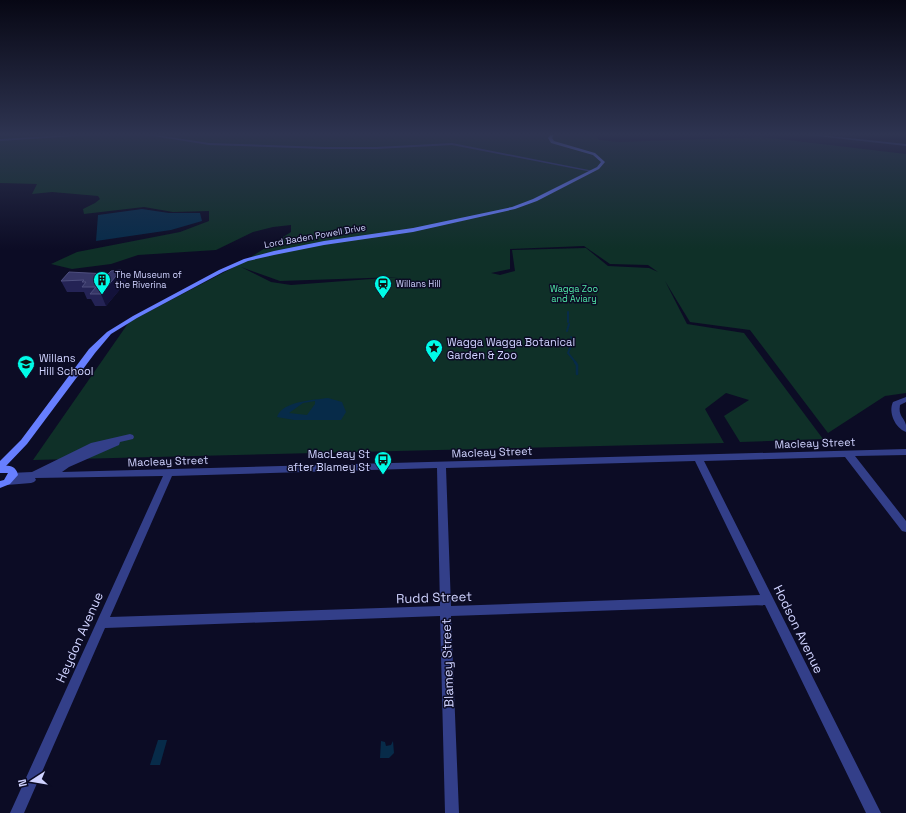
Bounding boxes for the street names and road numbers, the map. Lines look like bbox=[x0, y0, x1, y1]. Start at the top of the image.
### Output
street label: Lord Baden Powell Drive bbox=[263, 221, 367, 251]
street label: Macleay Street bbox=[774, 435, 856, 451]
street label: Macleay Street bbox=[451, 444, 533, 460]
street label: Macleay Street bbox=[127, 453, 209, 469]
street label: Hodson Avenue bbox=[770, 582, 827, 676]
street label: Rudd Street bbox=[396, 588, 472, 607]
street label: Heydon Avenue bbox=[52, 589, 107, 685]
street label: Blamey Street bbox=[437, 618, 458, 708]

